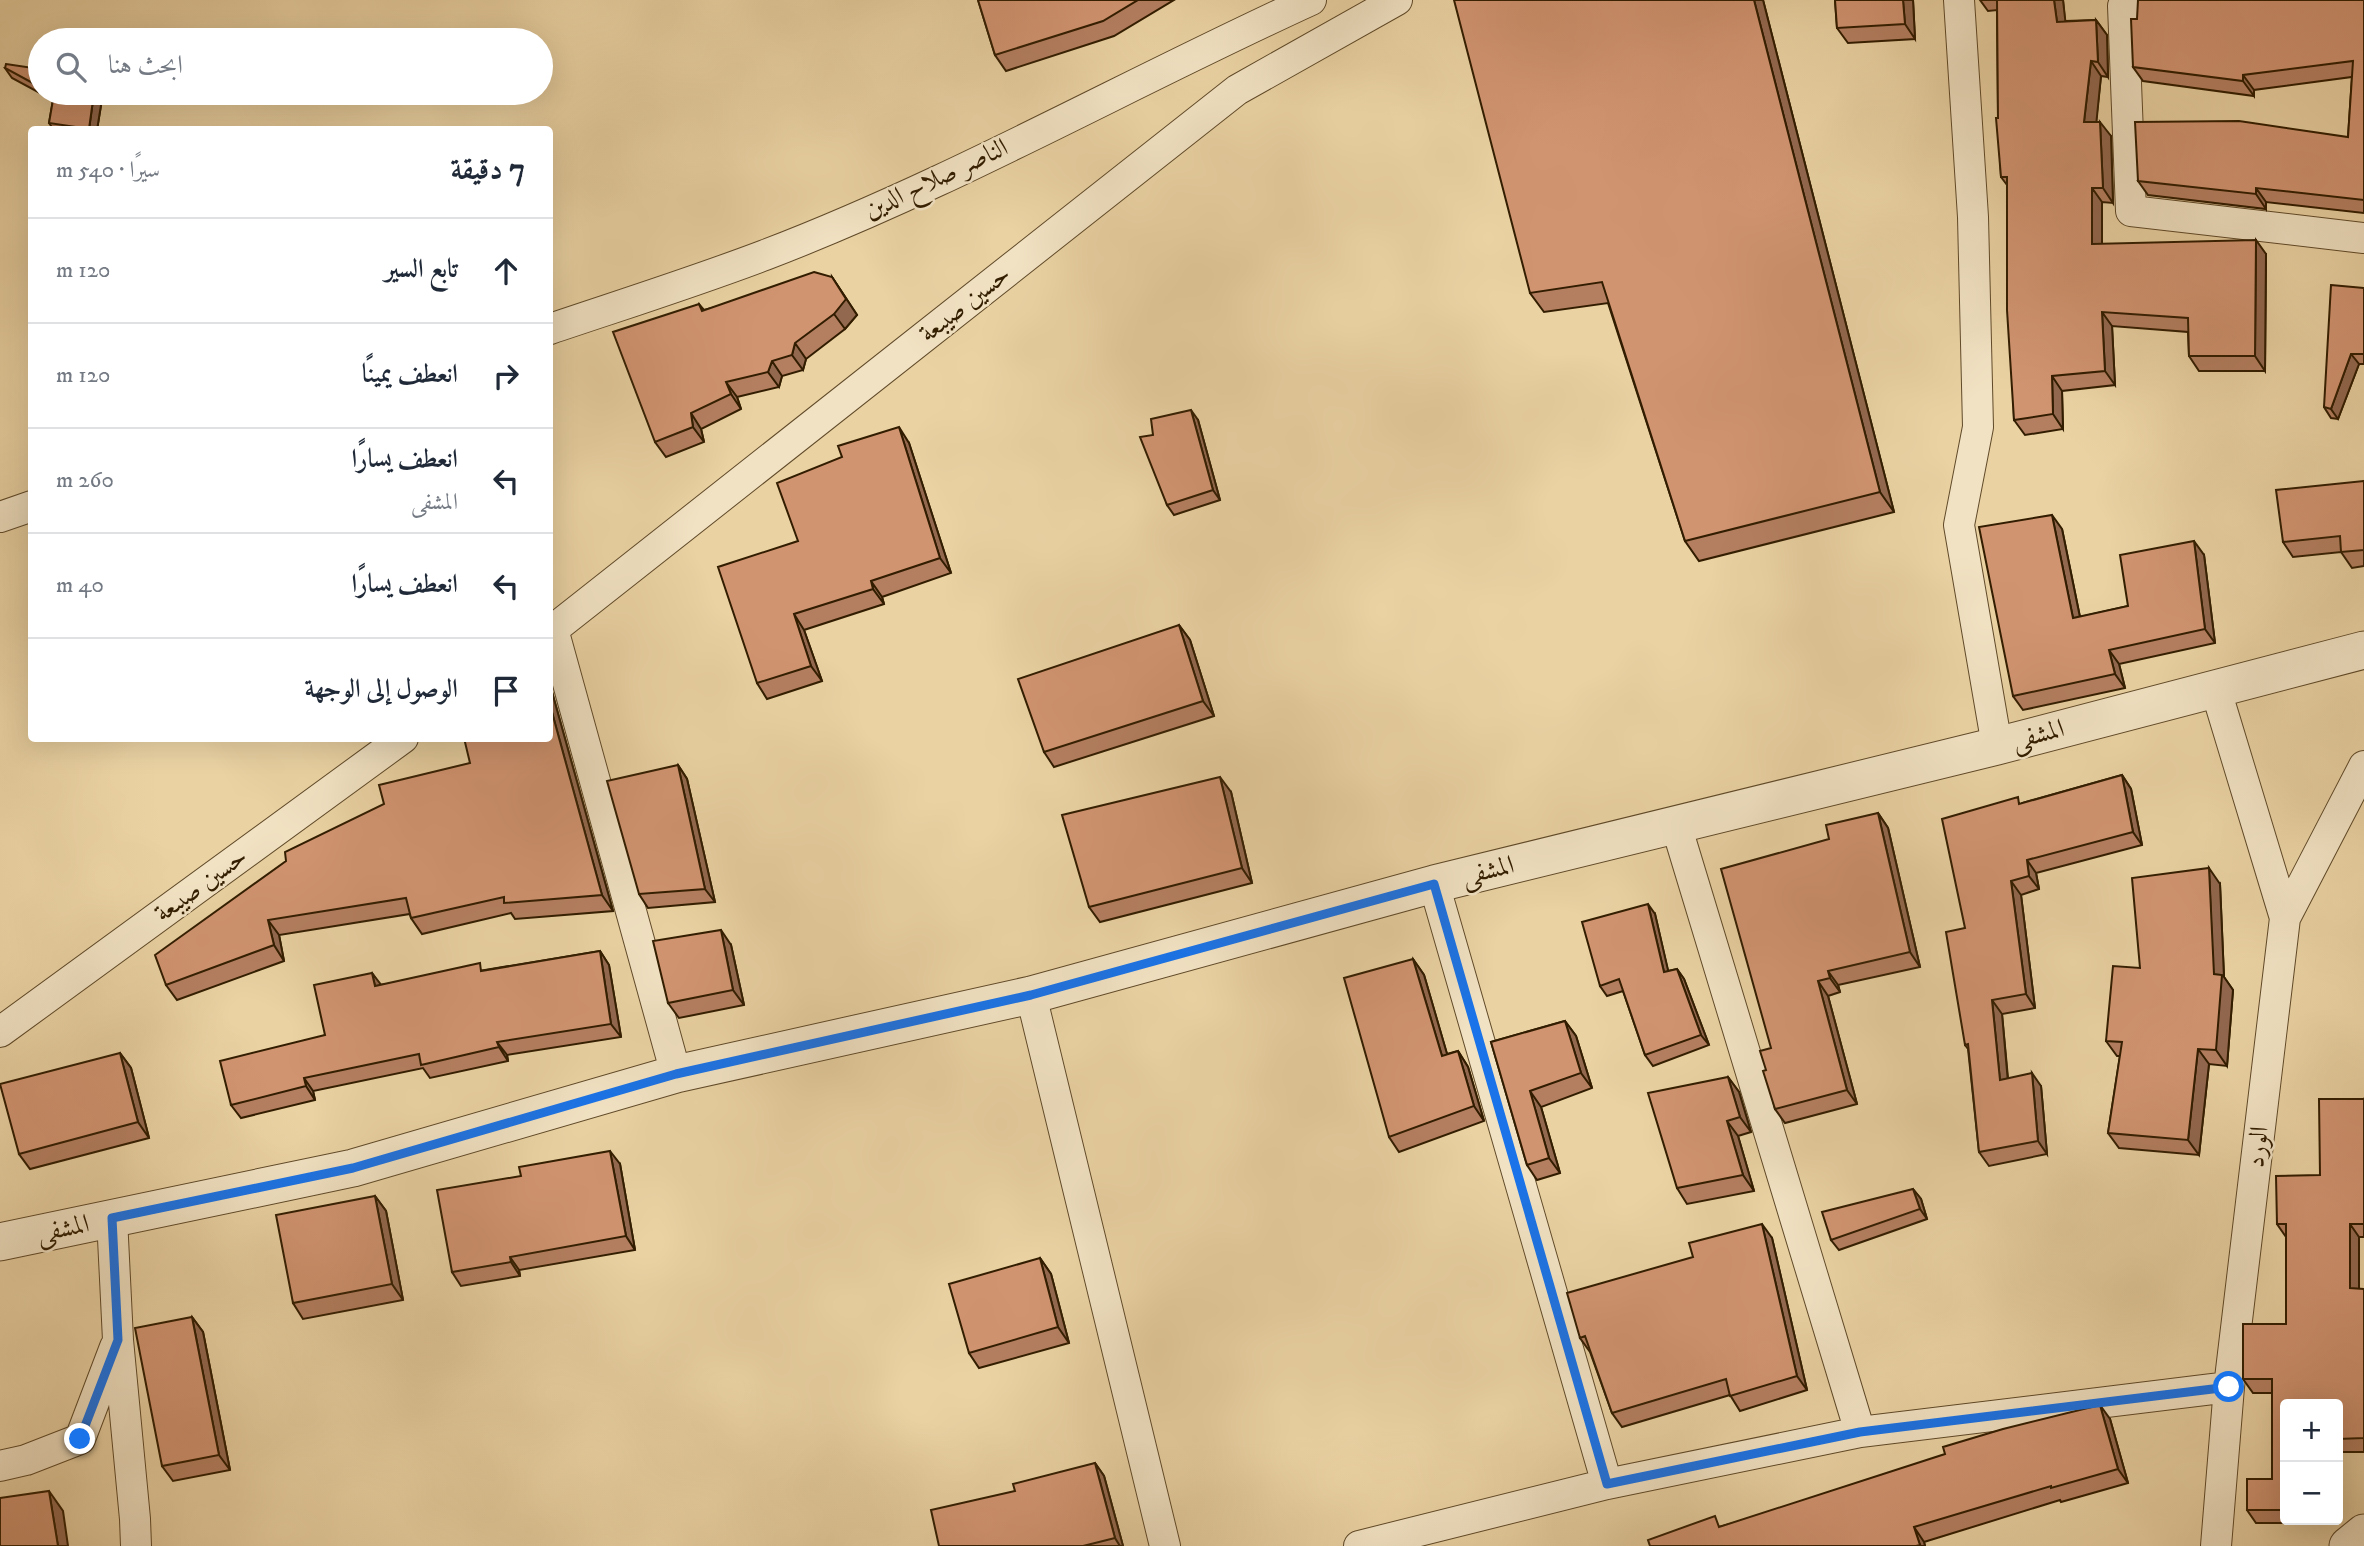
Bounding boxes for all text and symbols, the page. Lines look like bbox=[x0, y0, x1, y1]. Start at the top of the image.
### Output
search box bbox=[28, 28, 553, 105]
icon: search bbox=[52, 48, 90, 86]
text: ابحث هنا bbox=[108, 49, 183, 82]
street label: الناصر صلاح الدين bbox=[859, 131, 1016, 232]
text: 7 دقيقة bbox=[450, 152, 525, 189]
text: سيرًا · 540 m bbox=[56, 156, 160, 185]
icon: ahead bbox=[487, 252, 525, 290]
text: تابع السير bbox=[385, 253, 458, 286]
text: 120 m bbox=[56, 256, 110, 285]
street label: حسين صيبعة bbox=[913, 258, 1017, 350]
icon: right bbox=[487, 357, 525, 395]
text: انعطف يمينًا bbox=[362, 358, 458, 391]
text: 120 m bbox=[56, 361, 110, 390]
text: انعطف يسارًا bbox=[351, 443, 458, 476]
icon: left bbox=[487, 462, 525, 500]
text: 260 m bbox=[56, 466, 114, 495]
text: المشفى bbox=[411, 488, 458, 517]
icon: left bbox=[487, 567, 525, 605]
text: انعطف يسارًا bbox=[351, 568, 458, 601]
text: 40 m bbox=[56, 571, 104, 600]
icon: arrive bbox=[487, 672, 525, 710]
text: الوصول إلى الوجهة bbox=[304, 673, 458, 706]
street label: المشفى bbox=[2008, 712, 2068, 759]
street label: حسين صيبعة bbox=[148, 840, 254, 930]
street label: المشفى bbox=[1458, 849, 1518, 894]
street label: الورد bbox=[2239, 1125, 2277, 1169]
street label: المشفى bbox=[34, 1207, 93, 1252]
route start bbox=[2213, 1371, 2244, 1402]
map controls bbox=[2280, 1399, 2343, 1525]
button: + bbox=[2280, 1399, 2343, 1462]
route end bbox=[64, 1423, 95, 1454]
button: − bbox=[2280, 1462, 2343, 1525]

